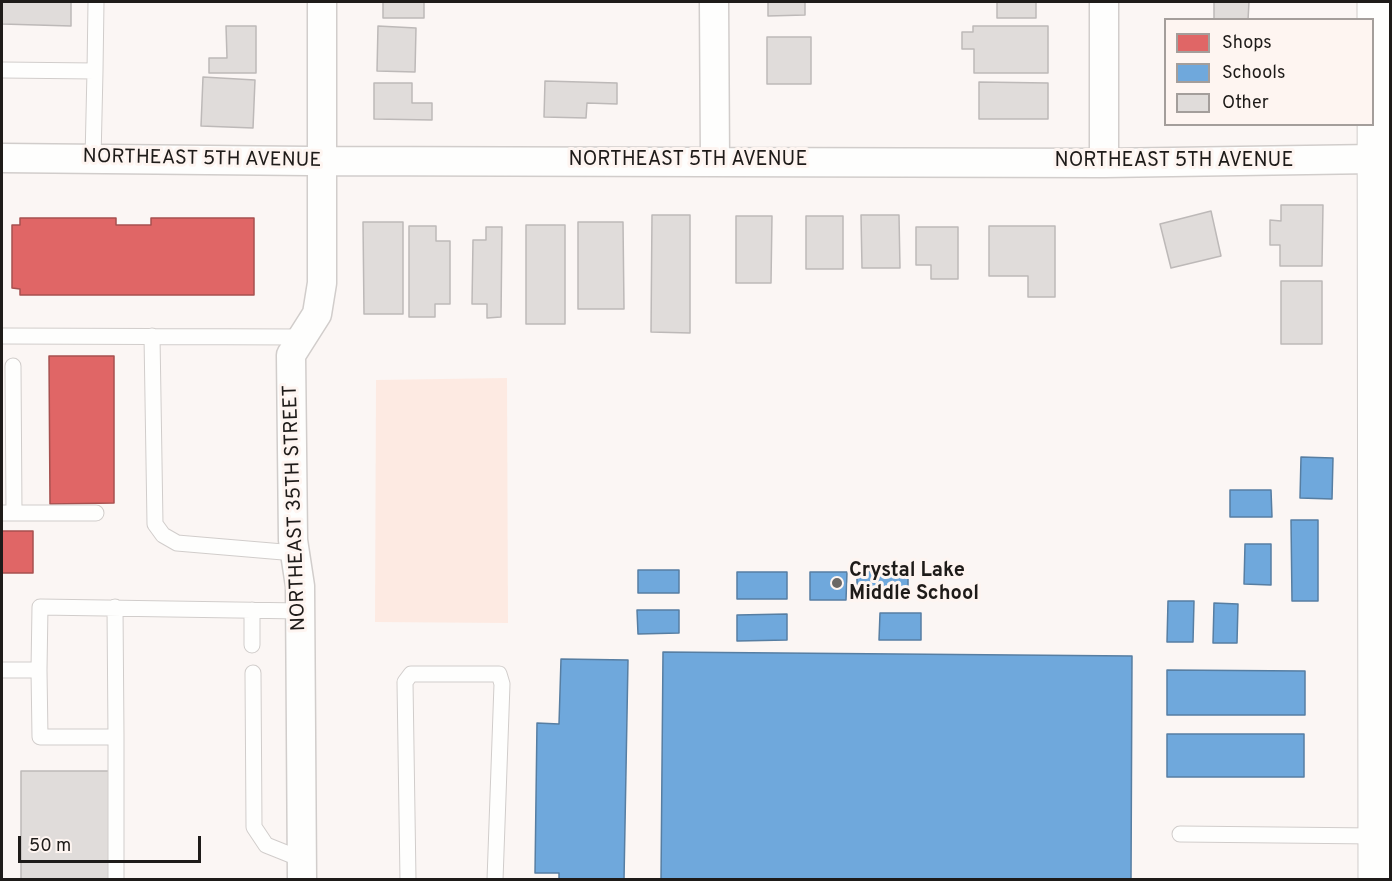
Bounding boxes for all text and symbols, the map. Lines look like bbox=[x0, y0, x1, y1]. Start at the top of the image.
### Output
legend bbox=[1164, 18, 1374, 126]
text: Shops bbox=[1222, 32, 1272, 55]
text: Schools bbox=[1222, 62, 1285, 85]
text: Other bbox=[1222, 92, 1269, 115]
street label: NORTHEAST 5TH AVENUE bbox=[82, 146, 322, 174]
street label: NORTHEAST 5TH AVENUE bbox=[569, 149, 807, 173]
street label: NORTHEAST 5TH AVENUE bbox=[1055, 150, 1293, 174]
street label: NORTHEAST 35TH STREET bbox=[280, 384, 312, 632]
place label: Crystal Lake Middle School bbox=[849, 560, 979, 607]
marker: Crystal Lake Middle School bbox=[830, 576, 844, 590]
scale bar bbox=[21, 824, 204, 862]
text: 50 m bbox=[29, 835, 71, 858]

